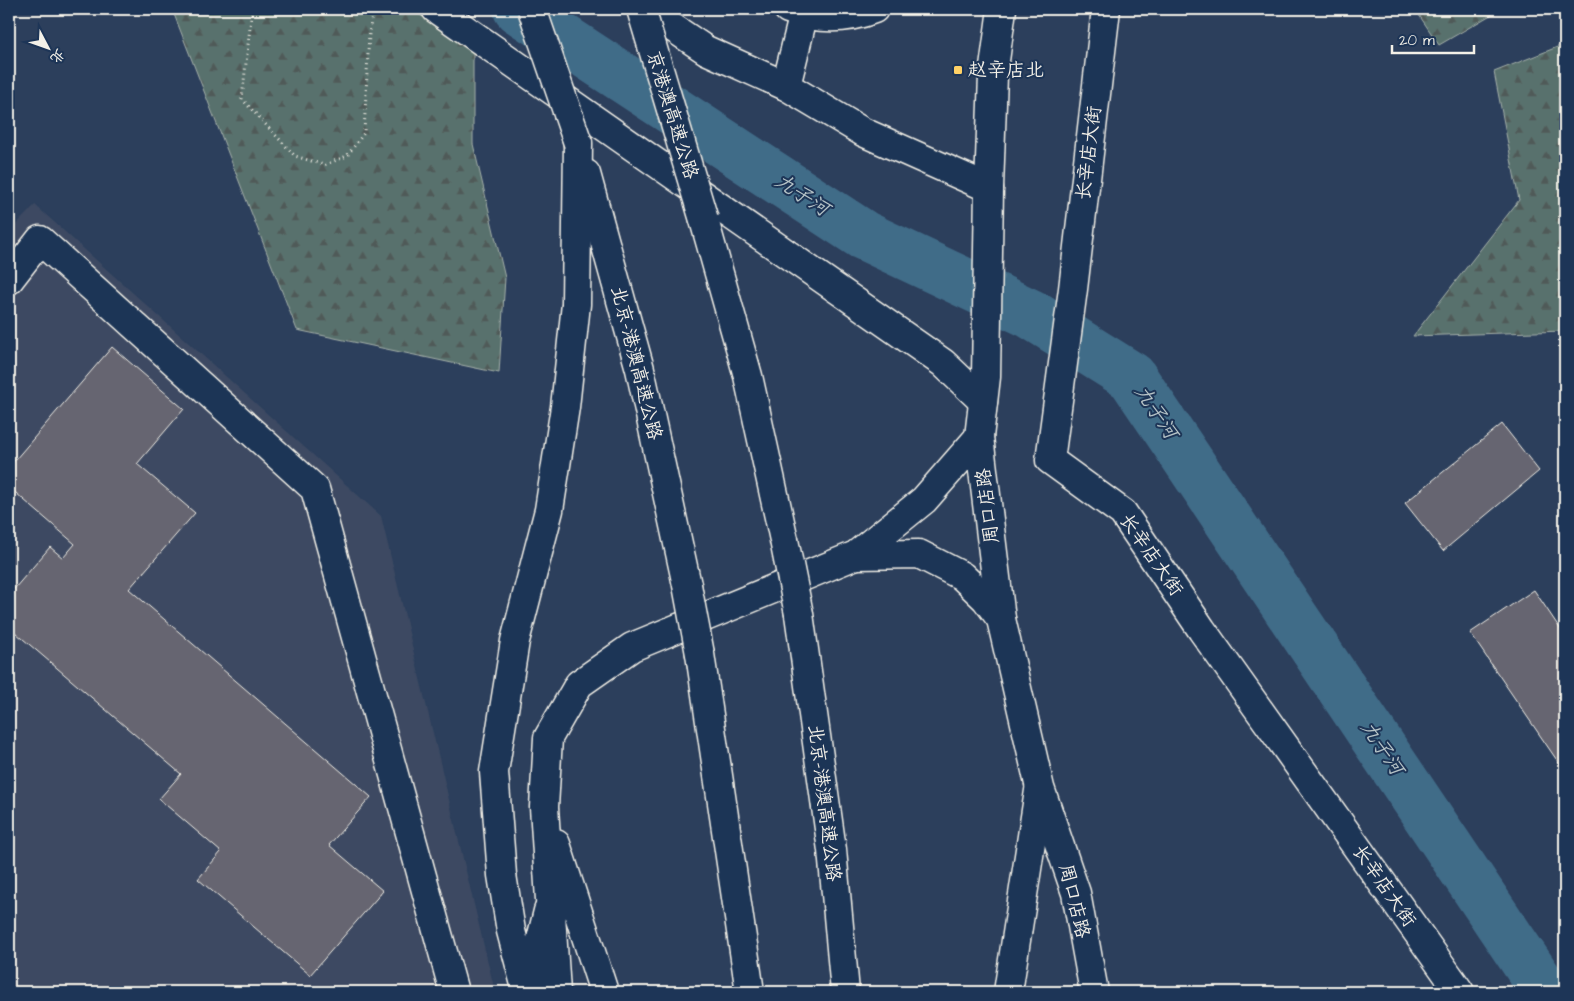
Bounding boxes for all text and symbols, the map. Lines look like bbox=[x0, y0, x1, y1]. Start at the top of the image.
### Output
north arrow bbox=[22, 22, 72, 72]
scale bar bbox=[1392, 22, 1474, 54]
text: 20 m bbox=[1399, 30, 1435, 51]
text: 北 bbox=[45, 44, 69, 68]
street label: 京港澳高速公路 bbox=[640, 47, 704, 183]
place label: 赵辛店北 bbox=[968, 57, 1044, 84]
marker: 赵辛店北 bbox=[952, 64, 964, 76]
street label: 长辛店大街 bbox=[1070, 104, 1108, 202]
water label: 九子河 bbox=[769, 167, 837, 225]
street label: 北京-港澳高速公路 bbox=[604, 283, 668, 443]
water label: 九子河 bbox=[1128, 379, 1186, 447]
street label: 周口店路 bbox=[970, 467, 1006, 545]
street label: 长辛店大街 bbox=[1113, 508, 1189, 602]
water label: 九子河 bbox=[1354, 715, 1412, 783]
street label: 北京-港澳高速公路 bbox=[801, 723, 847, 883]
street label: 长辛店大街 bbox=[1346, 839, 1422, 933]
street label: 周口店路 bbox=[1052, 861, 1096, 941]

